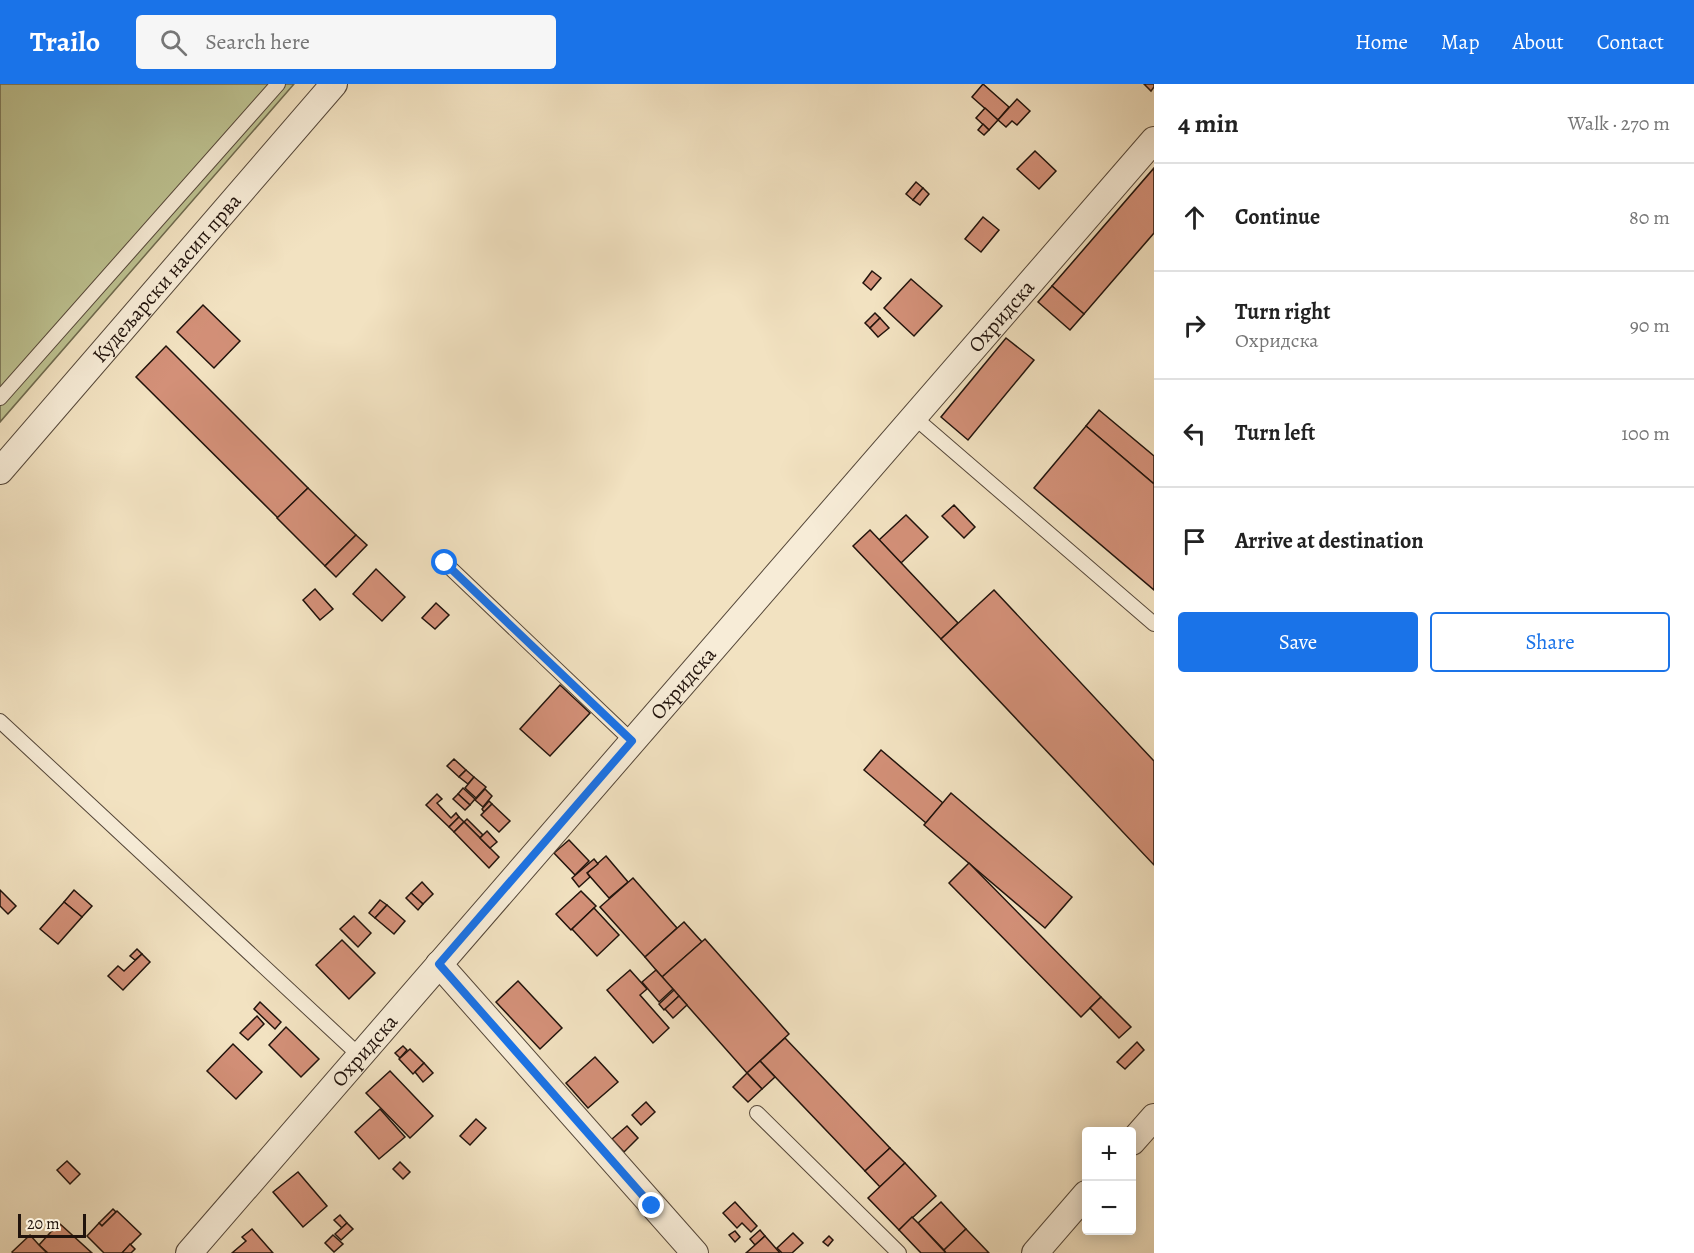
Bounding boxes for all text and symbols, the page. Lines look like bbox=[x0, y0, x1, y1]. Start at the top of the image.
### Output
search box bbox=[136, 15, 556, 69]
text: Trailo bbox=[30, 23, 100, 61]
icon: search bbox=[157, 26, 190, 59]
text: Search here bbox=[205, 27, 310, 57]
text: Home bbox=[1355, 28, 1408, 56]
text: Map bbox=[1441, 28, 1479, 56]
text: About bbox=[1512, 28, 1564, 56]
text: Contact bbox=[1597, 28, 1664, 56]
text: 4 min bbox=[1178, 106, 1239, 141]
text: Walk · 270 m bbox=[1568, 110, 1670, 137]
street label: Кудељарски насип прва bbox=[86, 187, 248, 369]
icon: ahead bbox=[1178, 201, 1211, 234]
text: Continue bbox=[1235, 202, 1320, 232]
text: 80 m bbox=[1629, 204, 1670, 231]
street label: Охридска bbox=[962, 274, 1041, 358]
text: Turn right bbox=[1235, 297, 1331, 327]
icon: right bbox=[1178, 309, 1211, 342]
text: 90 m bbox=[1630, 312, 1670, 339]
text: Охридска bbox=[1235, 327, 1319, 354]
icon: left bbox=[1178, 417, 1211, 450]
text: Turn left bbox=[1235, 418, 1315, 448]
text: 100 m bbox=[1621, 420, 1670, 447]
icon: arrive bbox=[1178, 525, 1211, 558]
text: Arrive at destination bbox=[1235, 526, 1424, 556]
route start bbox=[431, 549, 457, 575]
button: Save bbox=[1178, 612, 1418, 672]
button: Share bbox=[1430, 612, 1670, 672]
street label: Охридска bbox=[644, 641, 722, 726]
street label: Охридска bbox=[325, 1008, 404, 1093]
map controls bbox=[1082, 1127, 1136, 1235]
button: + bbox=[1082, 1127, 1136, 1181]
button: − bbox=[1082, 1181, 1136, 1235]
route end bbox=[638, 1192, 664, 1218]
scale bar bbox=[18, 1211, 86, 1238]
text: 20 m bbox=[27, 1213, 60, 1235]

